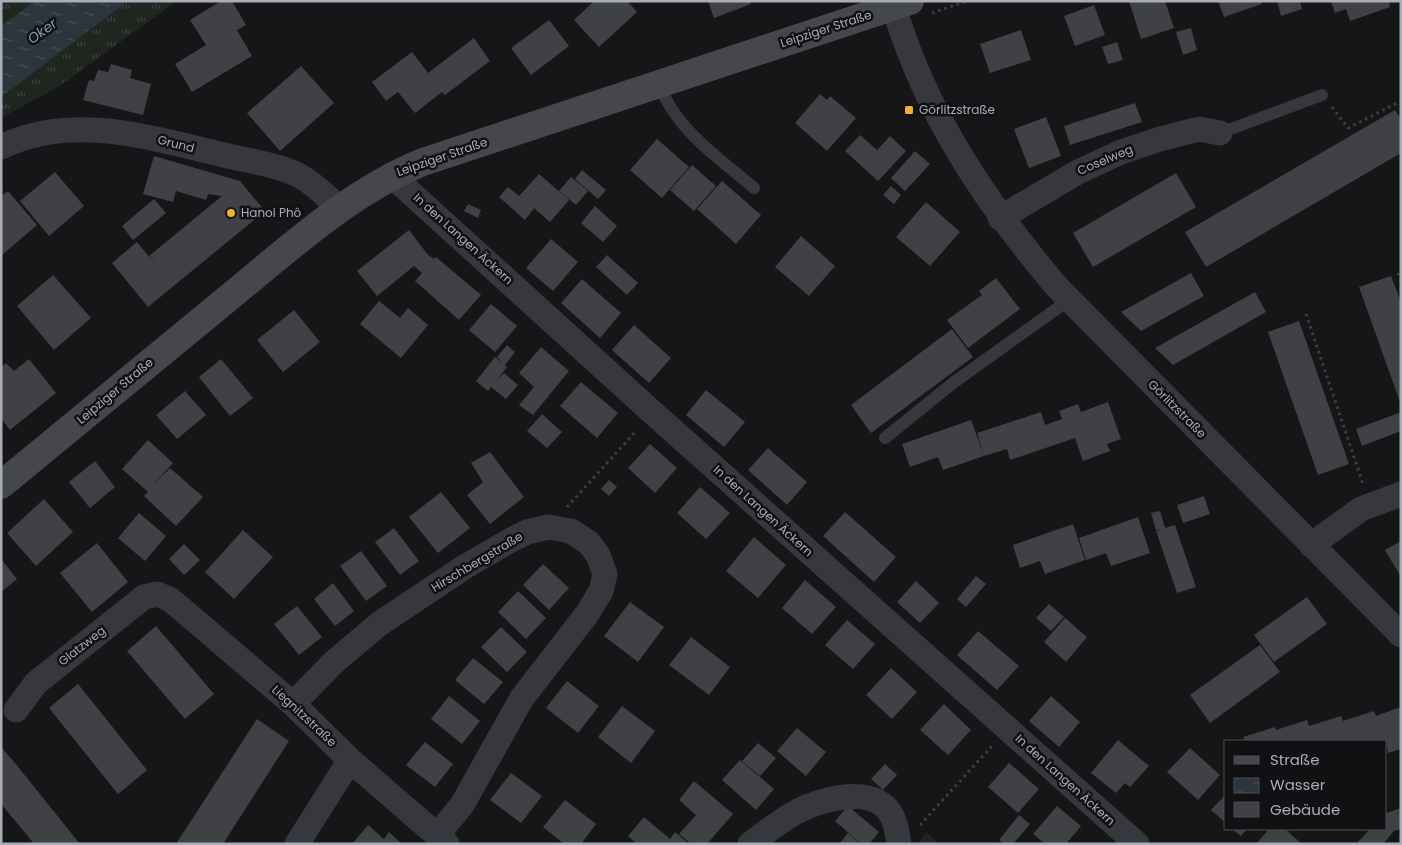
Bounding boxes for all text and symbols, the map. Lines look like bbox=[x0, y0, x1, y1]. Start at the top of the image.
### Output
street label: Leipziger Straße bbox=[778, 6, 874, 51]
water label: Oker bbox=[23, 13, 61, 49]
place label: Görlitzstraße bbox=[919, 101, 995, 118]
marker: Görlitzstraße bbox=[903, 104, 915, 116]
street label: Grund bbox=[156, 131, 196, 156]
street label: Leipziger Straße bbox=[394, 133, 489, 180]
street label: Coselweg bbox=[1074, 140, 1135, 179]
street label: In den Langen Äckern bbox=[410, 189, 517, 288]
place label: Hanoi Phô bbox=[241, 204, 302, 221]
marker: Hanoi Phô bbox=[225, 207, 237, 219]
street label: Leipziger Straße bbox=[73, 354, 157, 428]
street label: Görlitzstraße bbox=[1144, 376, 1210, 442]
street label: In den Langen Äckern bbox=[710, 461, 817, 560]
street label: Hirschbergstraße bbox=[428, 528, 526, 596]
street label: Glatzweg bbox=[55, 622, 109, 669]
street label: Liegnitzstraße bbox=[268, 681, 340, 750]
street label: In den Langen Äckern bbox=[1012, 730, 1119, 829]
legend bbox=[1224, 740, 1387, 830]
text: Straße bbox=[1270, 749, 1320, 770]
text: Wasser bbox=[1270, 774, 1326, 795]
text: Gebäude bbox=[1270, 799, 1340, 820]

